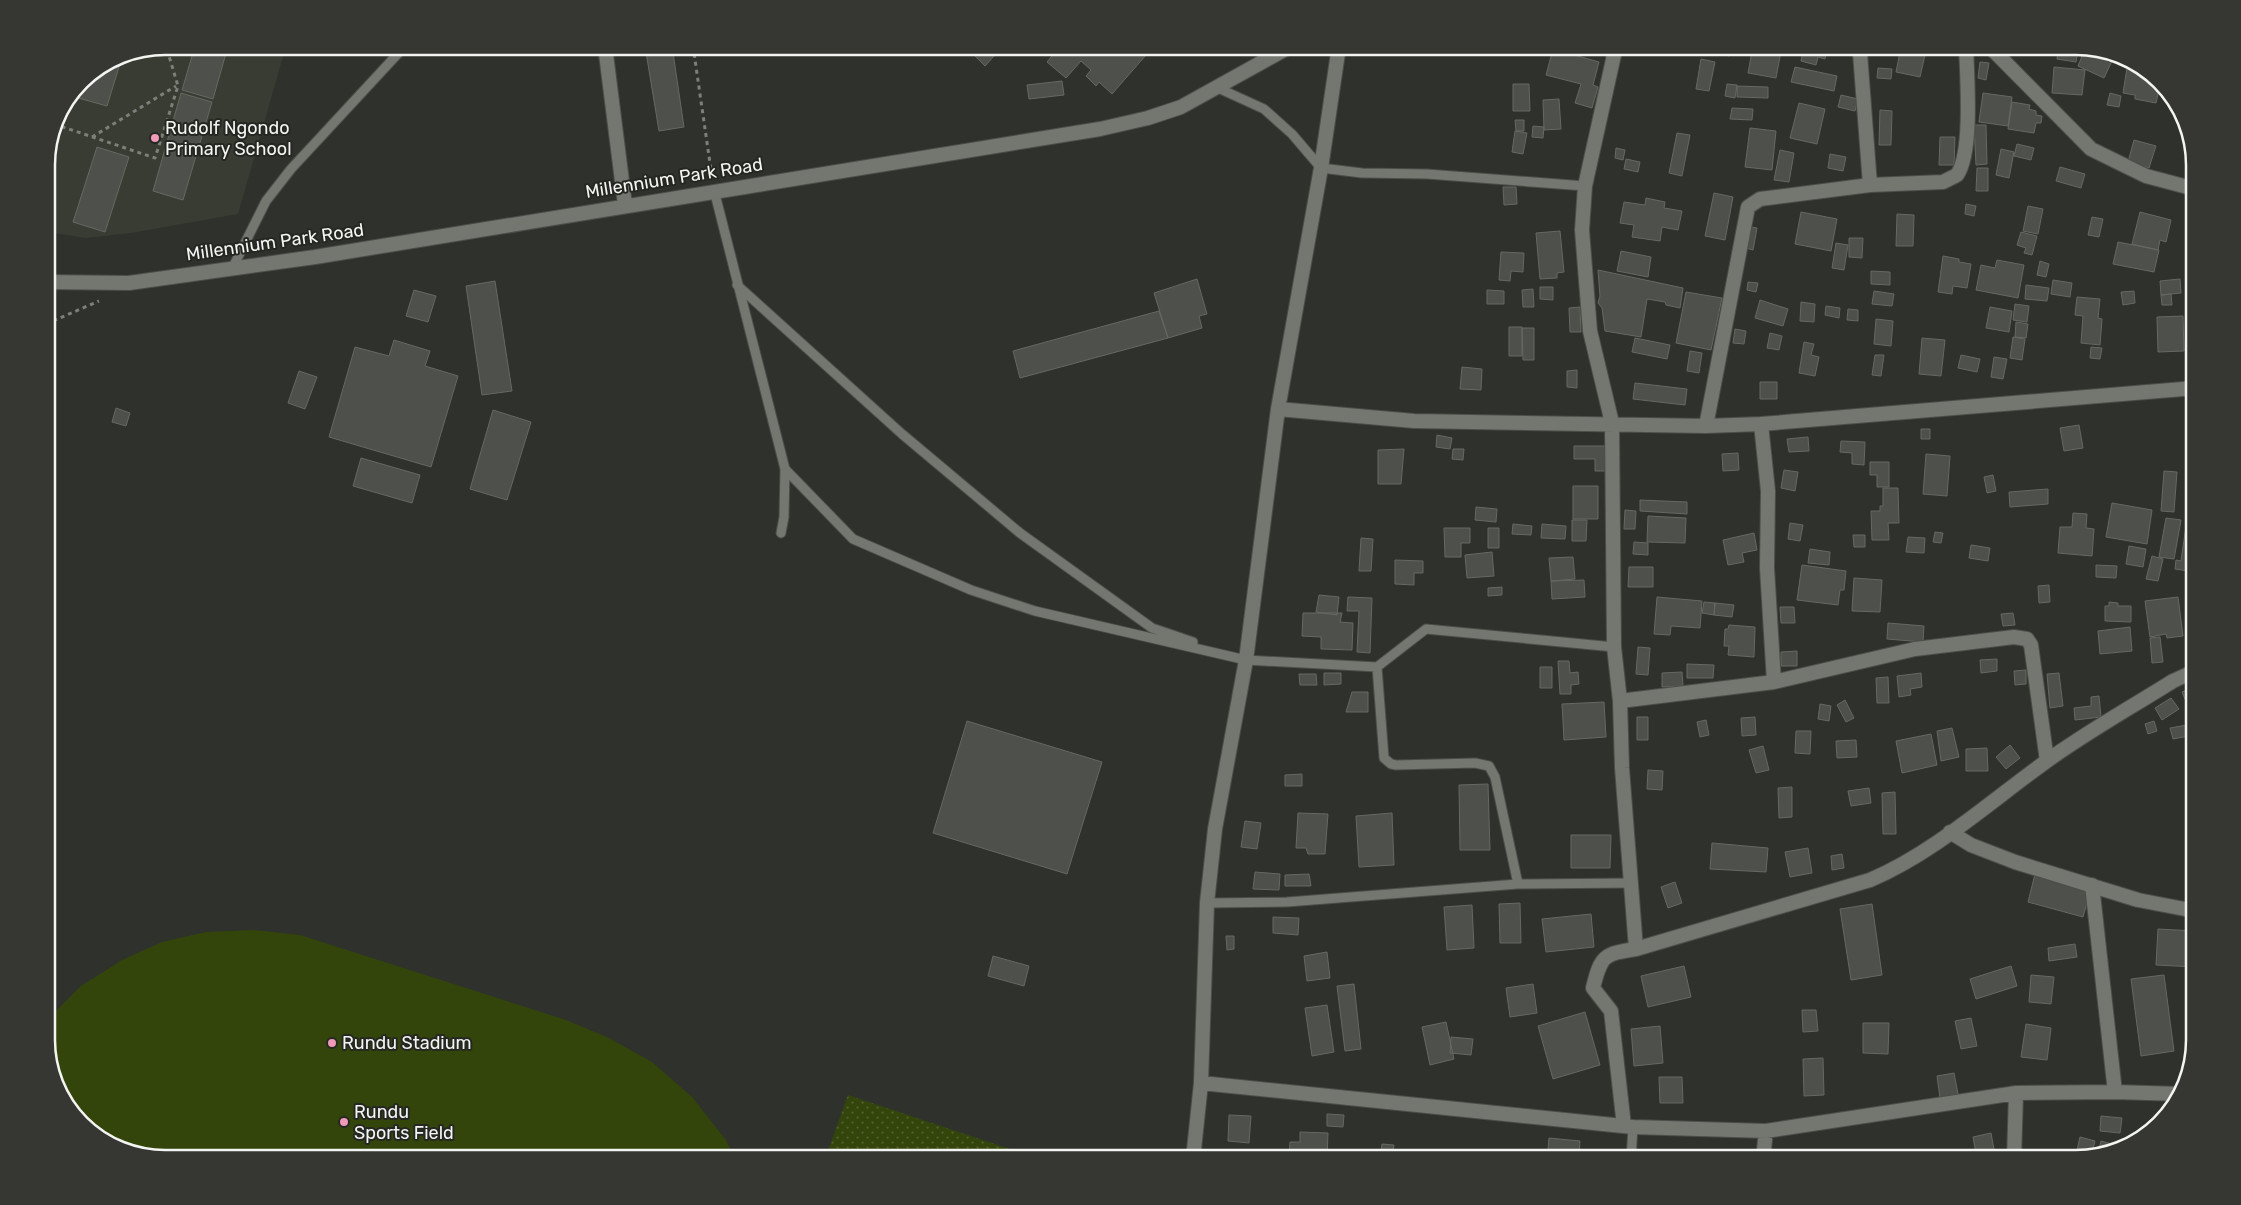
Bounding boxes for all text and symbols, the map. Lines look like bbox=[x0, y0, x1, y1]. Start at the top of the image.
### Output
place label: Rudolf Ngondo Primary School bbox=[165, 117, 292, 160]
marker: Rudolf Ngondo Primary School bbox=[149, 132, 161, 144]
street label: Millennium Park Road bbox=[584, 153, 764, 203]
street label: Millennium Park Road bbox=[185, 219, 365, 265]
place label: Rundu Stadium bbox=[342, 1032, 472, 1054]
marker: Rundu Stadium bbox=[326, 1037, 338, 1049]
place label: Rundu Sports Field bbox=[354, 1101, 454, 1144]
marker: Rundu Sports Field bbox=[338, 1116, 350, 1128]

